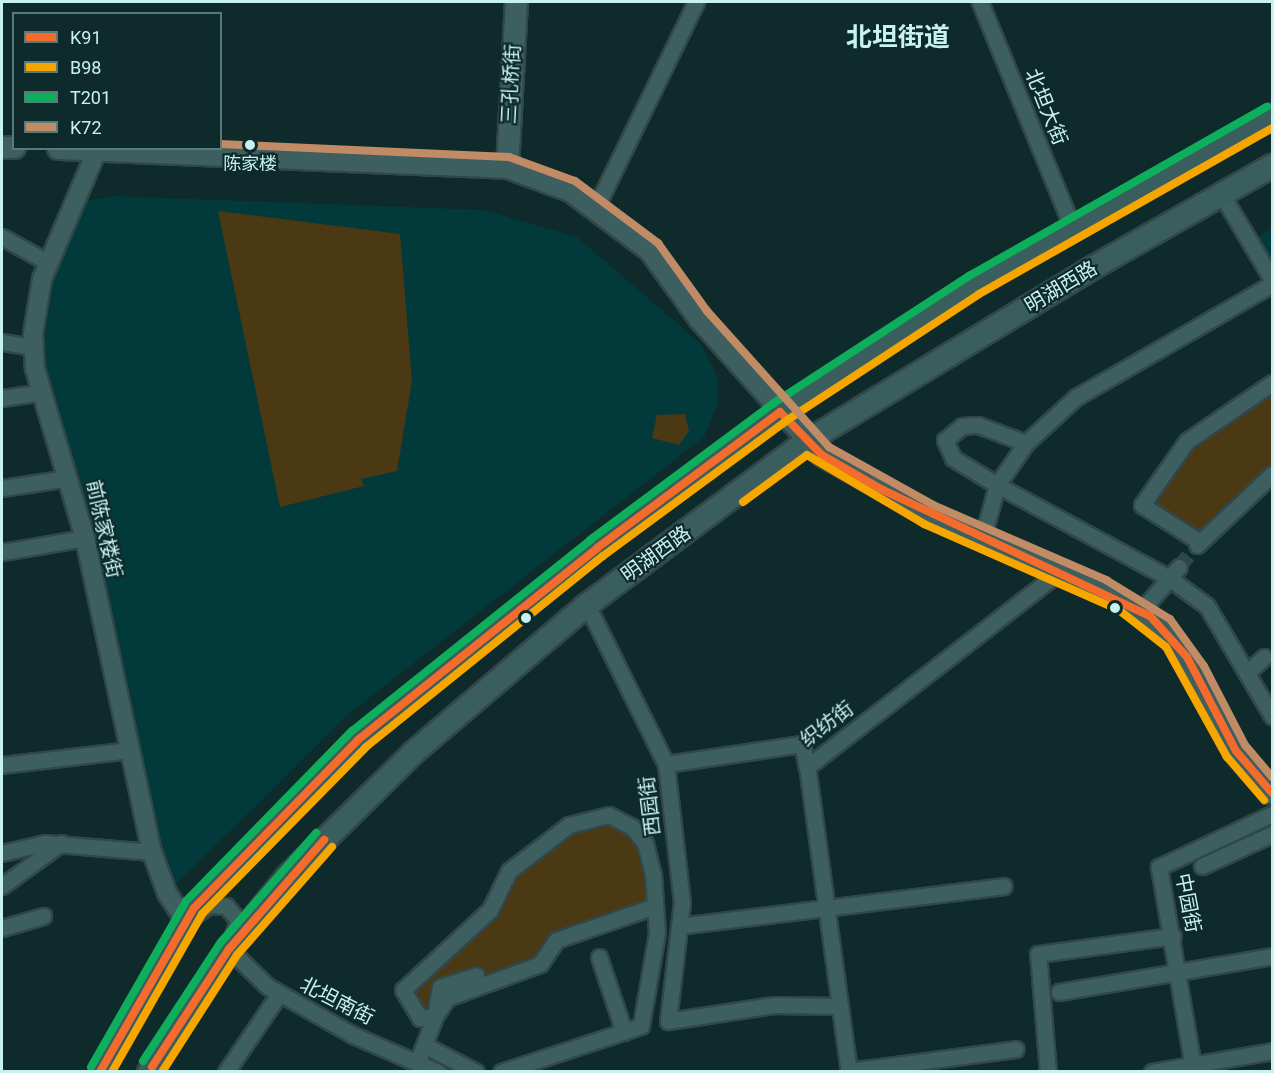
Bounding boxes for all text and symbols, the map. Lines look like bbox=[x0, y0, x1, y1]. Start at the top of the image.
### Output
legend bbox=[12, 12, 222, 150]
district label: 北坦街道 bbox=[846, 22, 950, 54]
text: K91 bbox=[70, 27, 102, 48]
street label: 三孔桥街 bbox=[497, 43, 525, 125]
text: B98 bbox=[70, 57, 101, 78]
street label: 北坦大街 bbox=[1020, 65, 1072, 149]
text: T201 bbox=[70, 87, 111, 108]
text: K72 bbox=[70, 117, 102, 138]
marker: 陈家楼 bbox=[244, 139, 256, 151]
place label: 陈家楼 bbox=[223, 153, 277, 175]
street label: 明湖西路 bbox=[1021, 256, 1101, 318]
street label: 前陈家楼街 bbox=[81, 478, 127, 580]
street label: 明湖西路 bbox=[617, 521, 695, 587]
unlabelled marker bbox=[1109, 602, 1121, 614]
unlabelled marker bbox=[520, 612, 532, 624]
street label: 织纺街 bbox=[796, 696, 858, 752]
street label: 西园街 bbox=[634, 775, 666, 837]
street label: 中园街 bbox=[1170, 871, 1206, 935]
street label: 北坦南街 bbox=[296, 972, 378, 1030]

